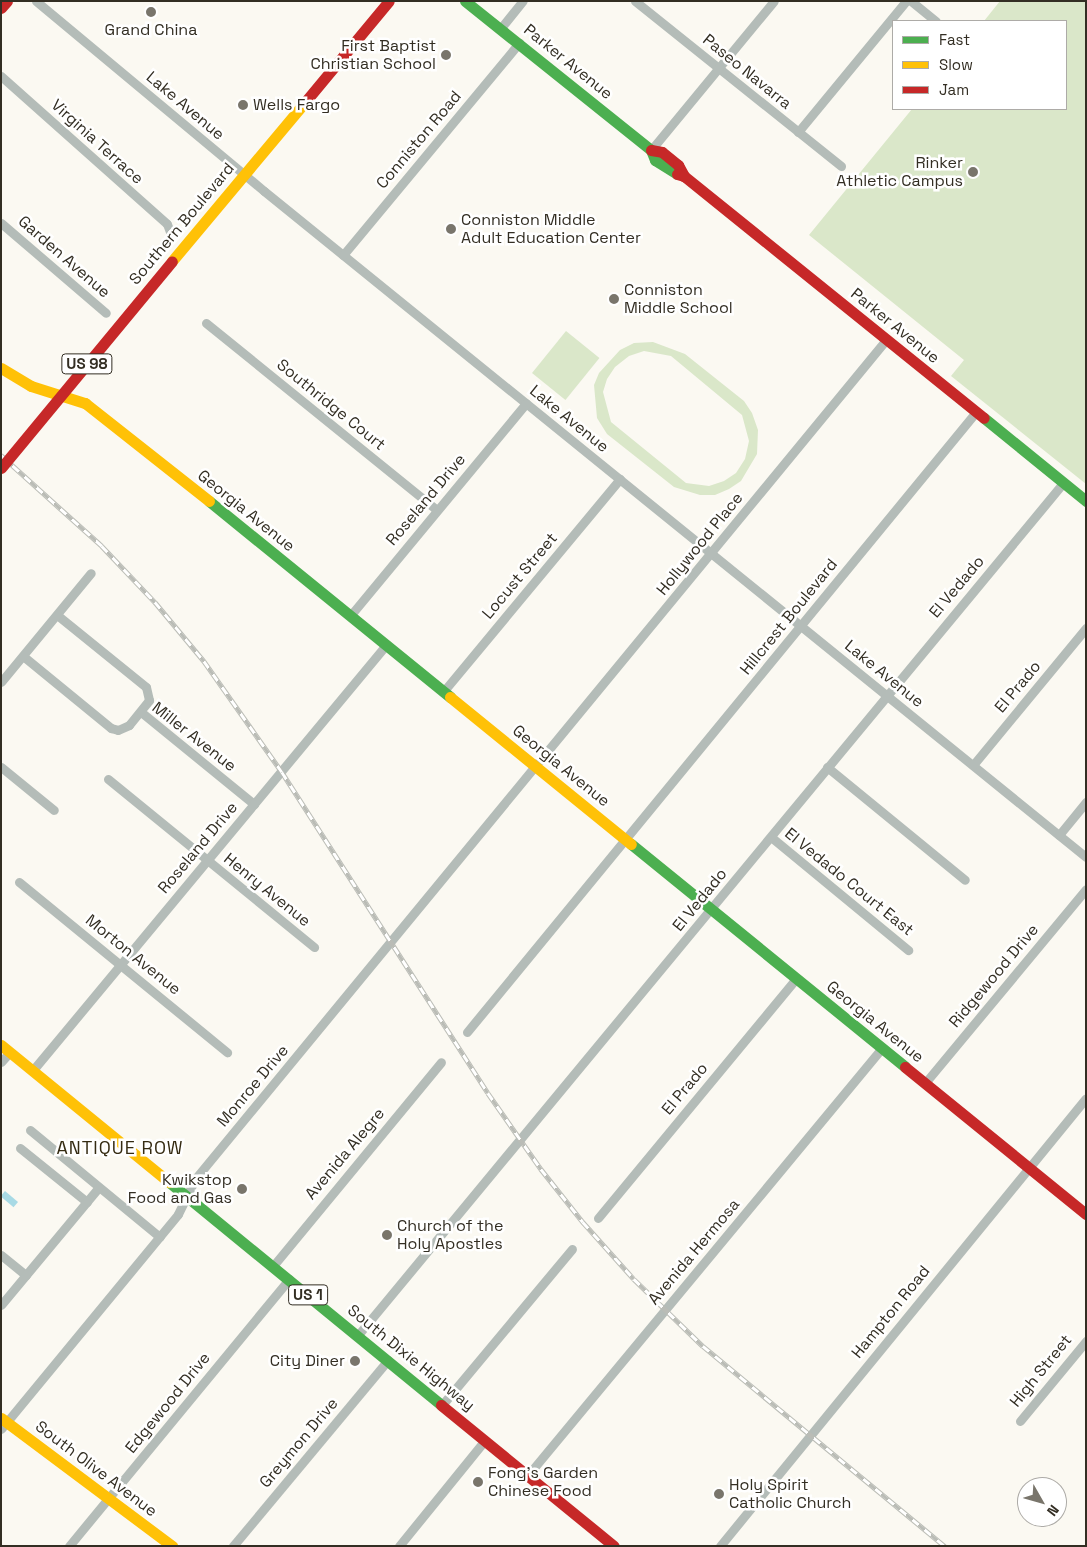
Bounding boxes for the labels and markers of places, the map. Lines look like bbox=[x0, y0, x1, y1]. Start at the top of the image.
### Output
marker: Grand China bbox=[145, 6, 157, 18]
place label: Grand China bbox=[105, 20, 197, 40]
place label: First Baptist Christian School bbox=[310, 36, 436, 74]
marker: First Baptist Christian School bbox=[440, 49, 452, 61]
place label: Wells Fargo bbox=[253, 95, 340, 115]
marker: Wells Fargo bbox=[237, 99, 249, 111]
place label: Rinker Athletic Campus bbox=[836, 153, 963, 191]
marker: Rinker Athletic Campus bbox=[967, 166, 979, 178]
place label: Conniston Middle Adult Education Center bbox=[461, 210, 641, 248]
marker: Conniston Middle Adult Education Center bbox=[445, 223, 457, 235]
place label: Conniston Middle School bbox=[624, 280, 733, 318]
marker: Conniston Middle School bbox=[608, 293, 620, 305]
place label: Kwikstop Food and Gas bbox=[128, 1170, 232, 1208]
marker: Kwikstop Food and Gas bbox=[236, 1183, 248, 1195]
place label: Church of the Holy Apostles bbox=[397, 1216, 503, 1254]
marker: Church of the Holy Apostles bbox=[381, 1229, 393, 1241]
place label: City Diner bbox=[270, 1351, 345, 1371]
marker: City Diner bbox=[349, 1355, 361, 1367]
place label: Fong's Garden Chinese Food bbox=[488, 1463, 598, 1501]
place label: Holy Spirit Catholic Church bbox=[729, 1475, 851, 1513]
marker: Fong's Garden Chinese Food bbox=[472, 1476, 484, 1488]
marker: Holy Spirit Catholic Church bbox=[713, 1488, 725, 1500]

